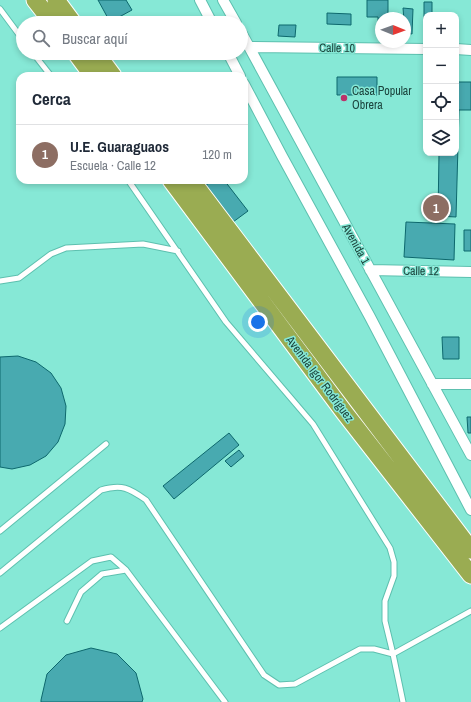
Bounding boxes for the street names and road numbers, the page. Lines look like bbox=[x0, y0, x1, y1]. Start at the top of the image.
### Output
street label: Calle 10 bbox=[319, 40, 355, 56]
street label: Avenida 1 bbox=[338, 220, 374, 268]
street label: Calle 12 bbox=[403, 263, 439, 279]
street label: Avenida Igor Rodríguez bbox=[282, 332, 358, 425]

